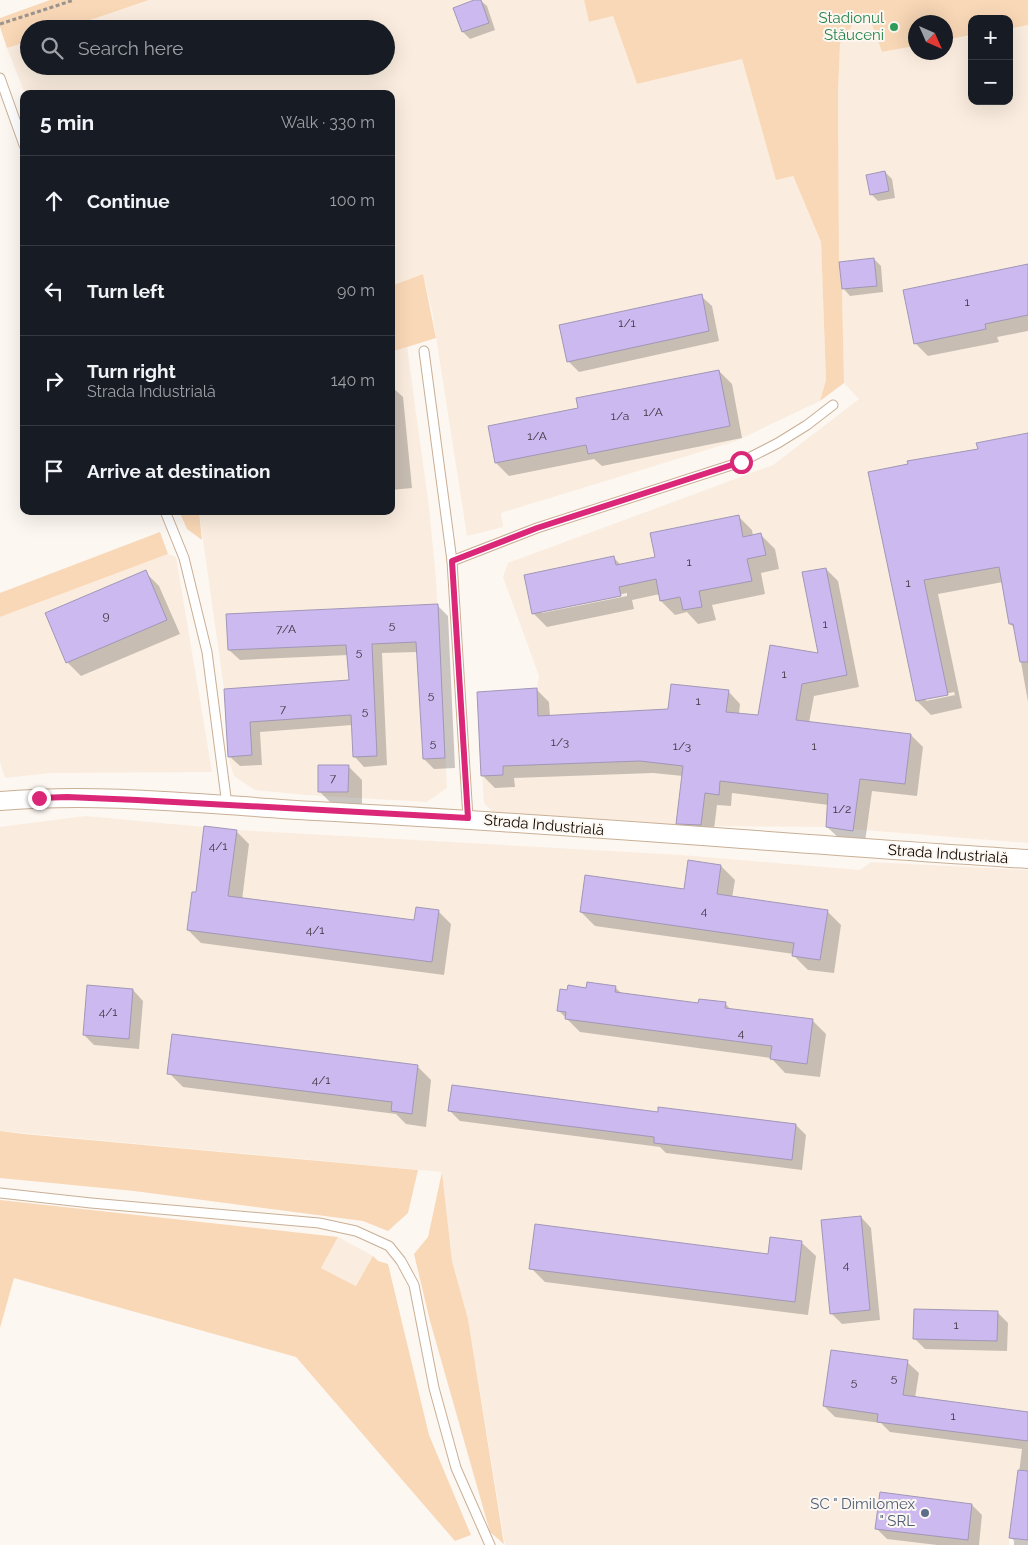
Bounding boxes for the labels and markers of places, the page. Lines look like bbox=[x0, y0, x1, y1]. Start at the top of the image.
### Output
place label: Stadionul Stăuceni bbox=[819, 9, 885, 44]
marker: Stadionul Stăuceni bbox=[888, 21, 900, 33]
place label: SC " Dimilomex " SRL bbox=[810, 1495, 915, 1530]
marker: SC " Dimilomex " SRL bbox=[919, 1507, 931, 1519]

